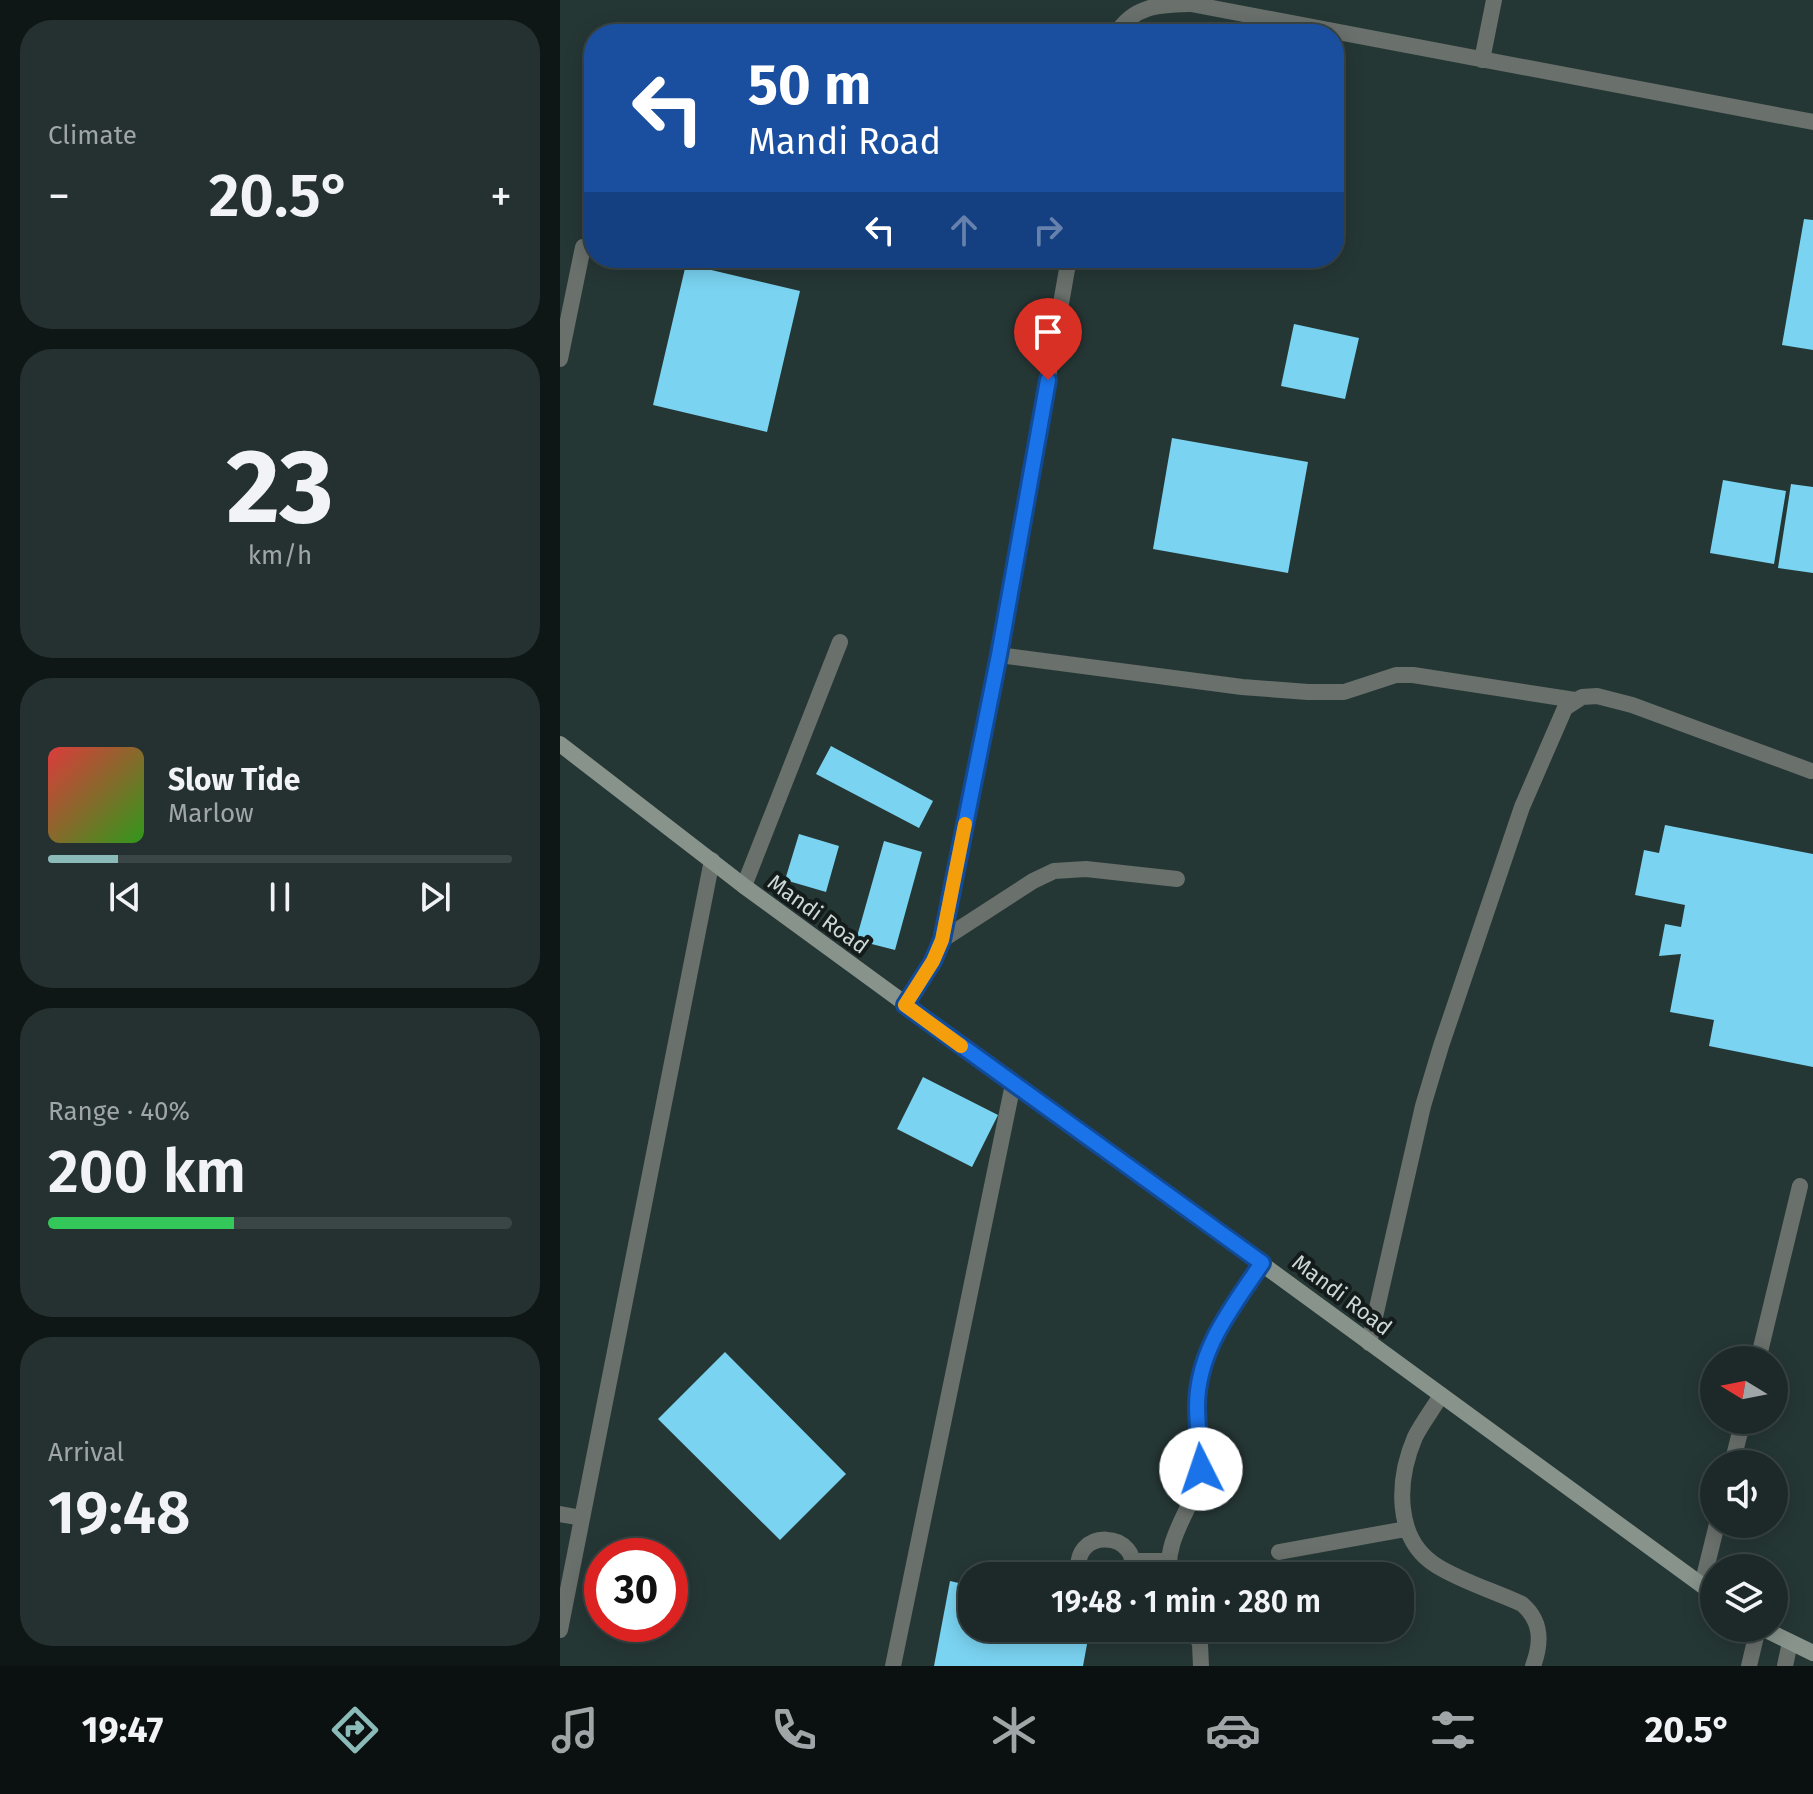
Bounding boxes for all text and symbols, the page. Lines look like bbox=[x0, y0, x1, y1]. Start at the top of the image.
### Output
text: 50 m bbox=[748, 52, 871, 119]
icon: left bbox=[616, 56, 720, 160]
text: Climate bbox=[48, 120, 137, 151]
text: Mandi Road bbox=[748, 120, 941, 164]
text: 20.5° bbox=[209, 160, 351, 232]
text: − bbox=[48, 170, 70, 223]
text: + bbox=[490, 170, 512, 223]
icon: left bbox=[858, 208, 902, 252]
icon: ahead bbox=[942, 208, 986, 252]
icon: right bbox=[1026, 208, 1070, 252]
pin bbox=[1014, 298, 1082, 380]
icon: arrive bbox=[1026, 310, 1070, 354]
text: 23 bbox=[226, 425, 334, 550]
text: km/h bbox=[248, 540, 312, 571]
text: Slow Tide bbox=[168, 762, 300, 798]
text: Marlow bbox=[168, 798, 254, 829]
street label: Mandi Road bbox=[762, 868, 874, 960]
icon: previous bbox=[103, 875, 147, 919]
icon: pause bbox=[258, 875, 302, 919]
icon: next bbox=[413, 875, 457, 919]
text: Range · 40% bbox=[48, 1096, 190, 1127]
text: 200 km bbox=[48, 1136, 246, 1208]
street label: Mandi Road bbox=[1287, 1249, 1397, 1341]
north arrow bbox=[1700, 1346, 1788, 1434]
map controls bbox=[1700, 1346, 1788, 1642]
position arrow bbox=[1159, 1427, 1243, 1511]
text: Arrival bbox=[48, 1437, 124, 1468]
button: sound bbox=[1700, 1450, 1788, 1538]
text: 19:48 bbox=[48, 1477, 190, 1549]
speed limit sign: 30 bbox=[584, 1538, 688, 1642]
button: layers bbox=[1700, 1554, 1788, 1642]
text: 19:48 · 1 min · 280 m bbox=[1051, 1584, 1321, 1620]
icon: directions bbox=[327, 1702, 383, 1758]
icon: music bbox=[547, 1702, 603, 1758]
icon: phone bbox=[766, 1702, 822, 1758]
icon: climate bbox=[986, 1702, 1042, 1758]
icon: car bbox=[1205, 1702, 1261, 1758]
icon: filters bbox=[1425, 1702, 1481, 1758]
text: 19:47 bbox=[82, 1708, 163, 1752]
text: 20.5° bbox=[1645, 1708, 1731, 1752]

